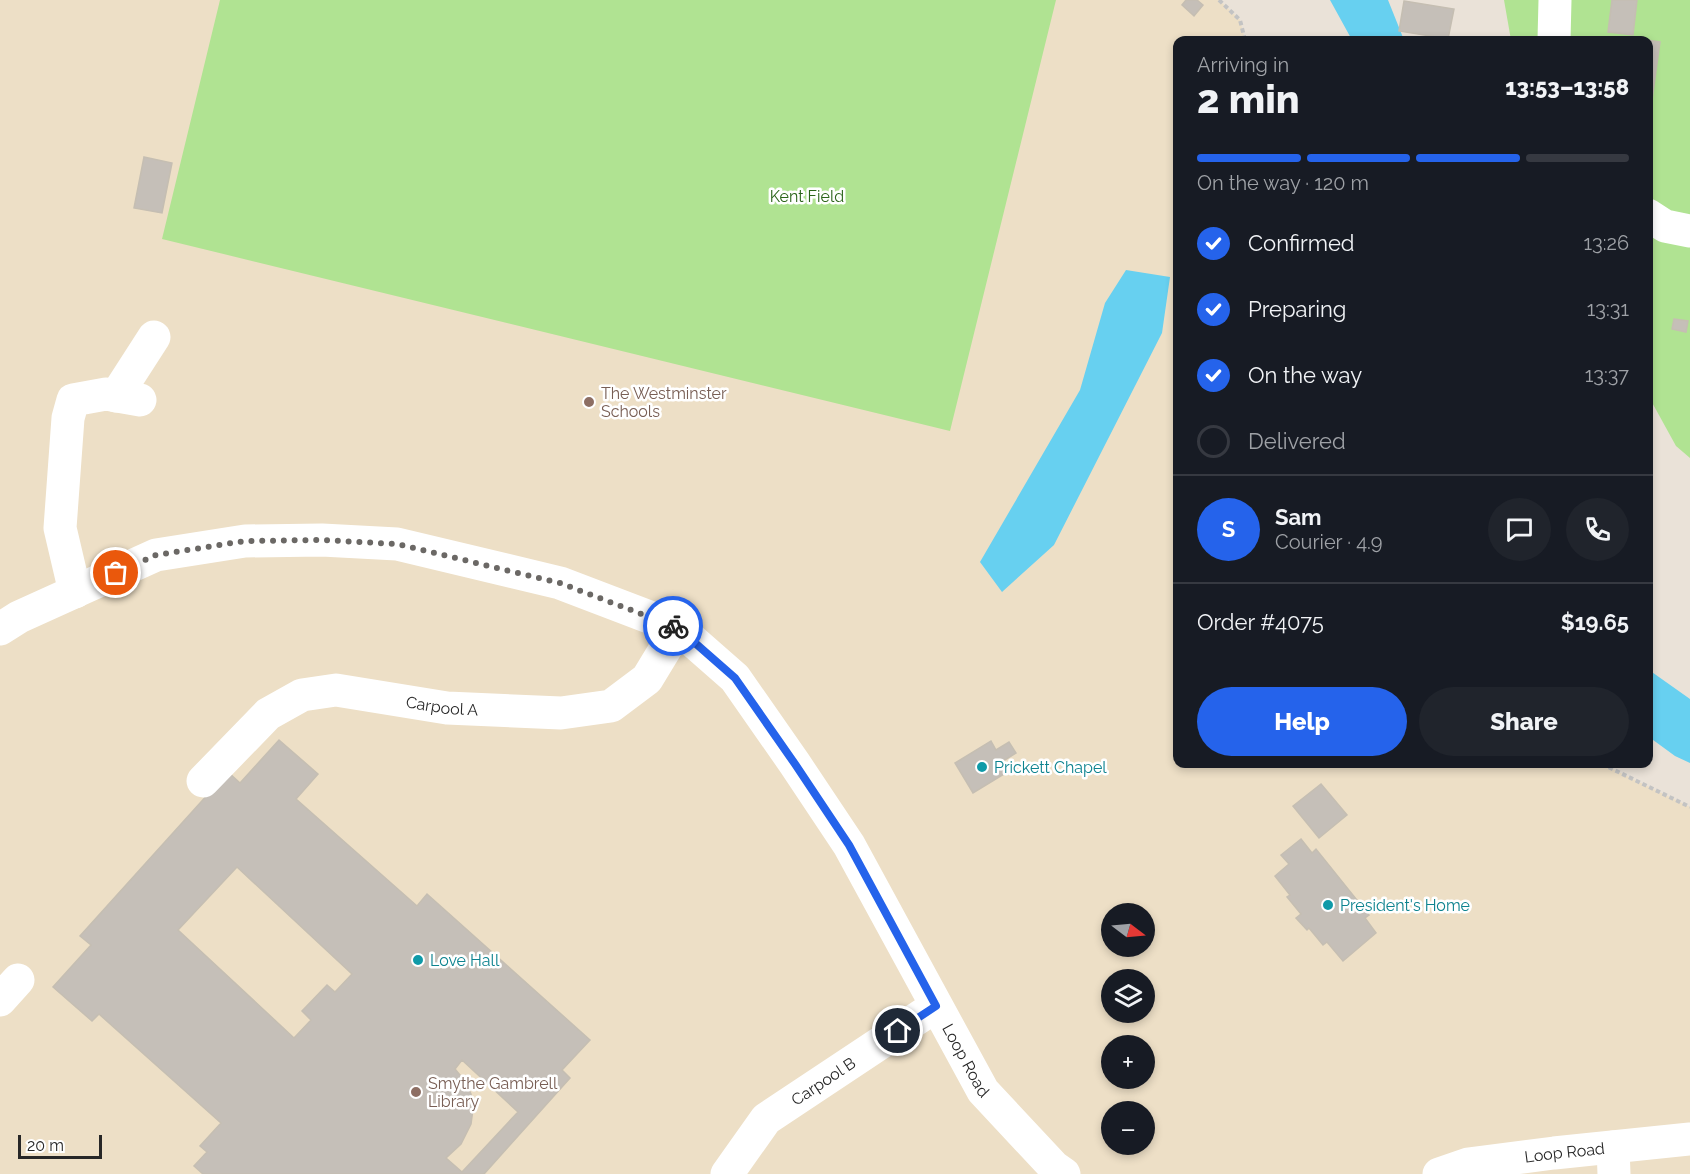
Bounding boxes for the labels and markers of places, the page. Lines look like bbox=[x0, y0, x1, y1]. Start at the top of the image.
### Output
place label: The Westminster Schools bbox=[601, 384, 727, 421]
marker: The Westminster Schools bbox=[582, 395, 596, 409]
pin bbox=[90, 547, 141, 598]
place label: Prickett Chapel bbox=[994, 758, 1107, 777]
marker: Prickett Chapel bbox=[975, 760, 989, 774]
place label: President's Home bbox=[1340, 896, 1470, 915]
marker: President's Home bbox=[1321, 898, 1335, 912]
place label: Love Hall bbox=[430, 951, 500, 970]
marker: Love Hall bbox=[411, 953, 425, 967]
pin bbox=[872, 1005, 923, 1056]
place label: Smythe Gambrell Library bbox=[428, 1074, 558, 1111]
marker: Smythe Gambrell Library bbox=[409, 1085, 423, 1099]

